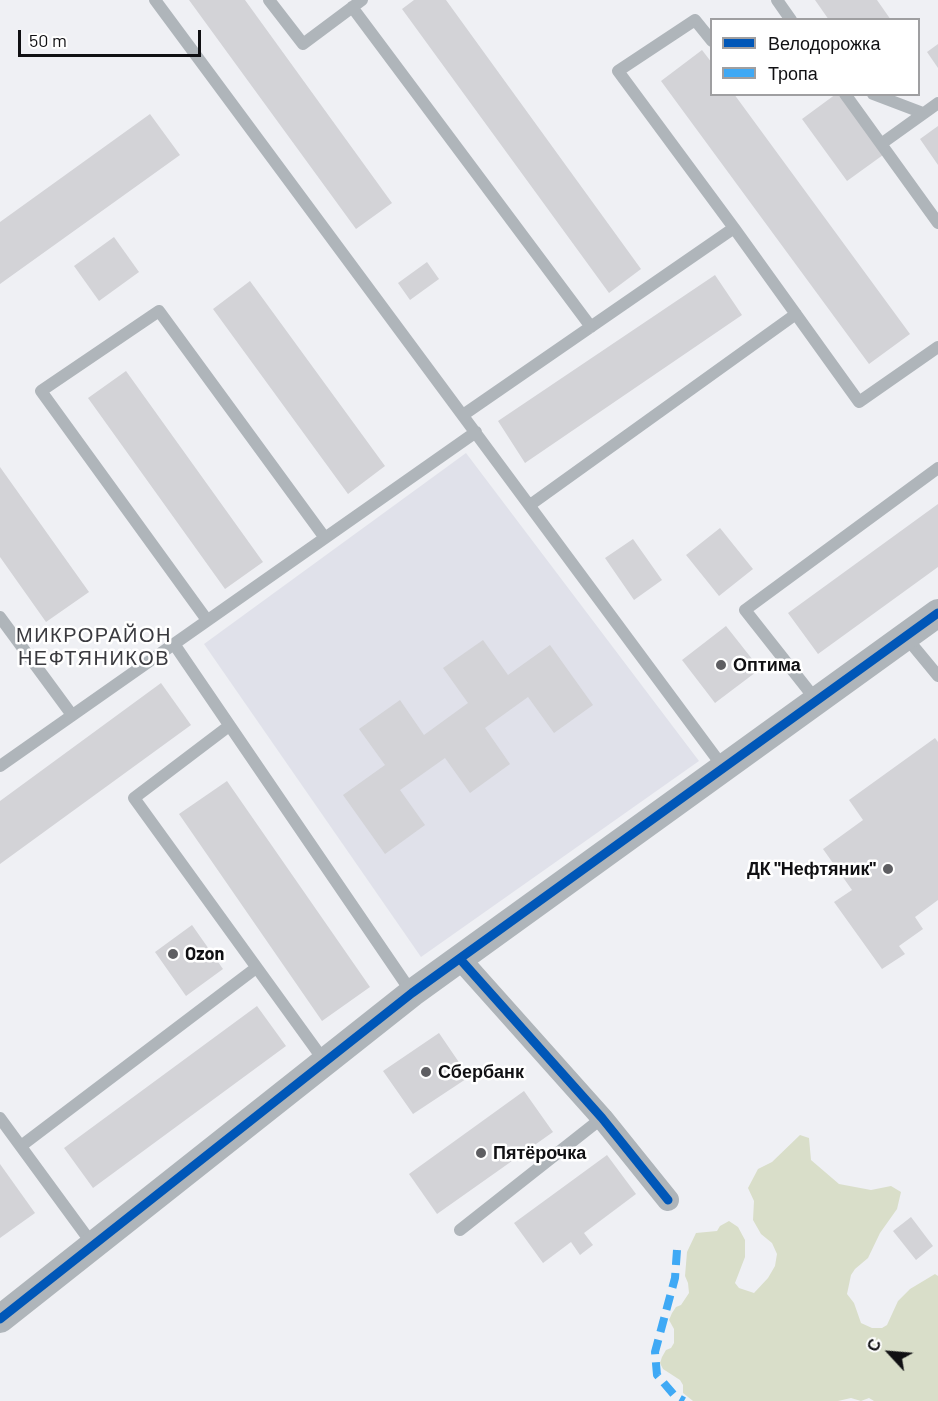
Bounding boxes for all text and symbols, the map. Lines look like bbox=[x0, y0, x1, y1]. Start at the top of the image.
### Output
scale bar bbox=[21, 18, 204, 56]
legend bbox=[710, 18, 920, 96]
text: 50 m bbox=[29, 29, 67, 51]
text: Велодорожка bbox=[768, 32, 880, 54]
text: Тропа bbox=[768, 62, 818, 84]
district label: МИКРОРАЙОН НЕФТЯНИКОВ bbox=[16, 623, 172, 670]
place label: Оптима bbox=[733, 654, 801, 676]
marker: Оптима bbox=[714, 658, 728, 672]
place label: ДК "Нефтяник" bbox=[747, 858, 876, 880]
marker: ДК "Нефтяник" bbox=[881, 862, 895, 876]
place label: Ozon bbox=[185, 943, 224, 965]
marker: Ozon bbox=[166, 947, 180, 961]
place label: Сбербанк bbox=[438, 1061, 524, 1083]
marker: Сбербанк bbox=[419, 1065, 433, 1079]
place label: Пятёрочка bbox=[493, 1142, 586, 1164]
marker: Пятёрочка bbox=[474, 1146, 488, 1160]
north arrow bbox=[860, 1323, 920, 1383]
text: С bbox=[862, 1336, 884, 1354]

